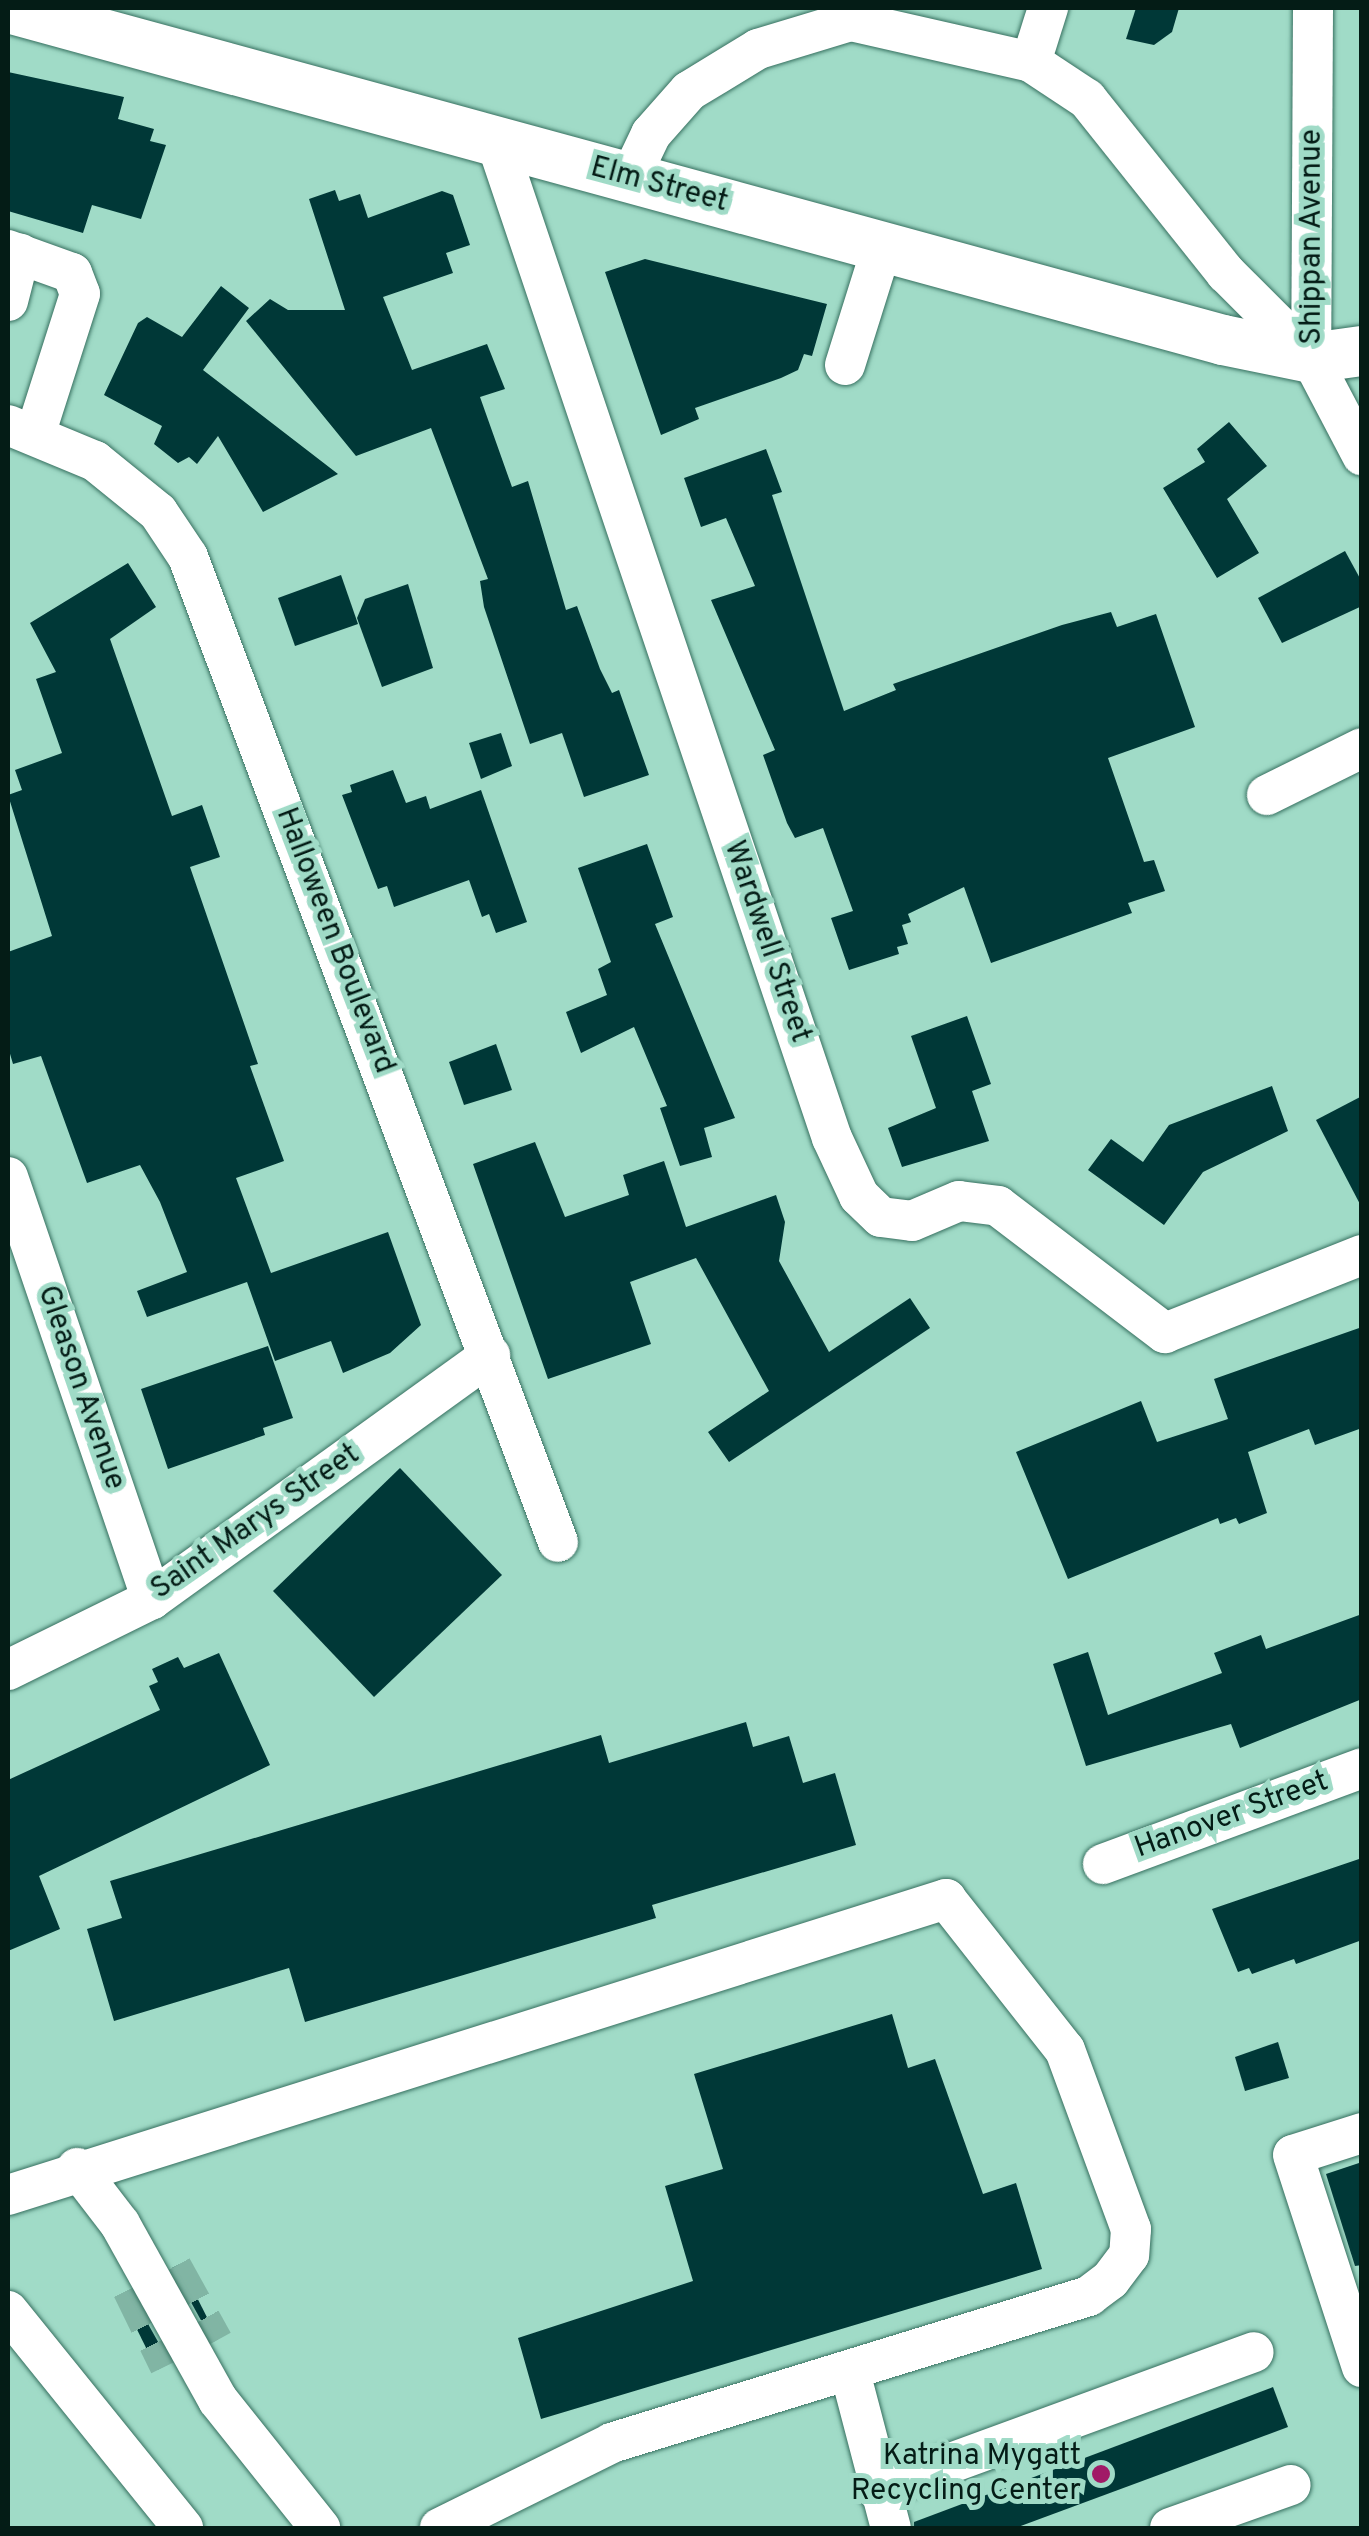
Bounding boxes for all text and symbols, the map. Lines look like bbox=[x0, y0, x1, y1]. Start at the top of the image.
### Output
street label: Shippan Avenue bbox=[1295, 128, 1331, 346]
street label: Elm Street bbox=[586, 150, 732, 222]
street label: Halloween Boulevard bbox=[267, 803, 401, 1079]
street label: Wardwell Street bbox=[715, 836, 817, 1048]
street label: Gleason Avenue bbox=[28, 1281, 132, 1495]
street label: Saint Marys Street bbox=[145, 1438, 367, 1608]
street label: Hanover Street bbox=[1130, 1764, 1334, 1868]
place label: Katrina Mygatt Recycling Center bbox=[851, 2439, 1081, 2510]
marker: Katrina Mygatt Recycling Center bbox=[1090, 2463, 1112, 2485]

